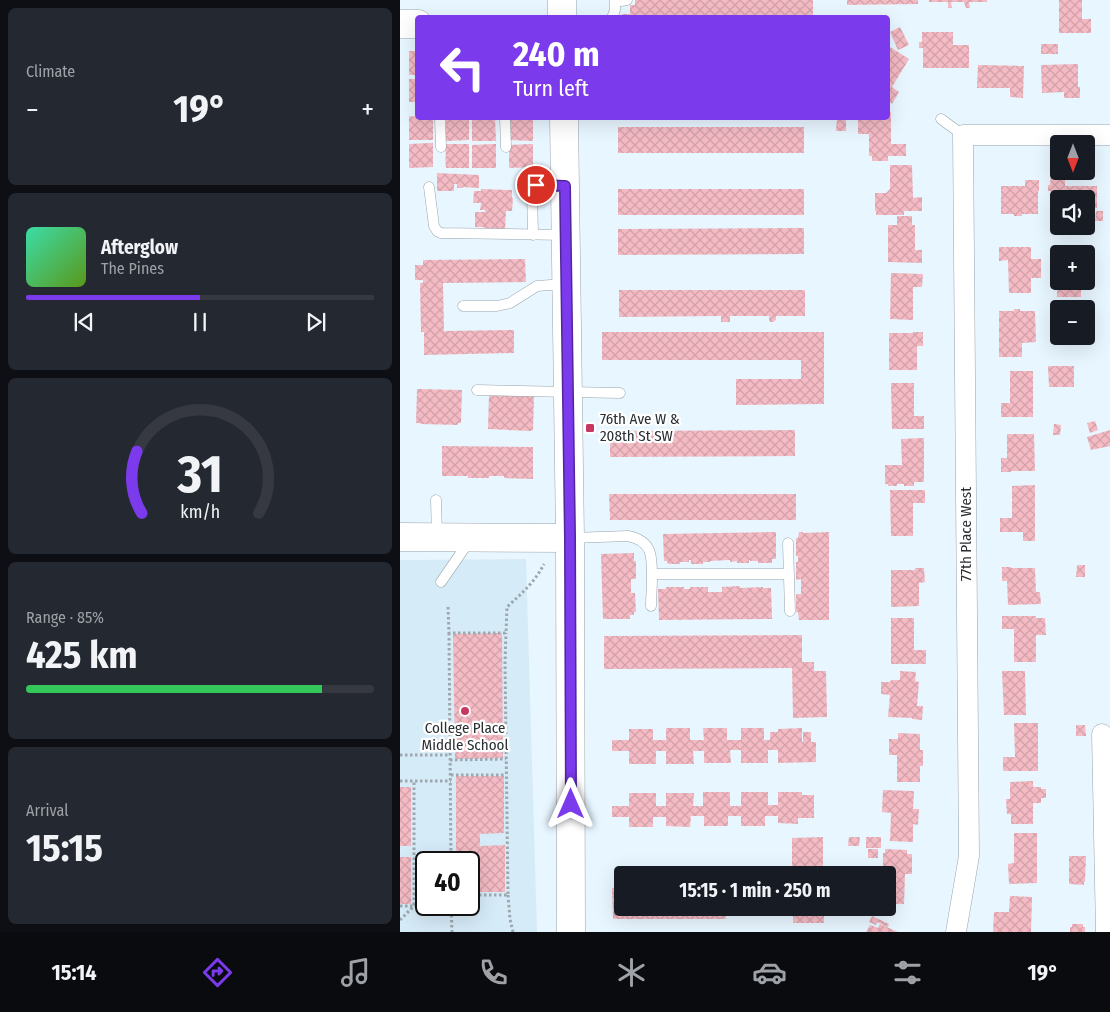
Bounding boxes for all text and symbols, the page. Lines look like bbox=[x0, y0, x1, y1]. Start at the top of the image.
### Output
text: 240 m bbox=[513, 33, 600, 75]
icon: left bbox=[430, 35, 495, 100]
text: Climate bbox=[26, 62, 75, 81]
text: Turn left bbox=[513, 75, 589, 102]
text: 19° bbox=[173, 86, 227, 132]
text: − bbox=[26, 93, 39, 126]
text: + bbox=[361, 93, 374, 126]
north arrow bbox=[1050, 135, 1095, 180]
map controls bbox=[1050, 135, 1095, 345]
pin bbox=[515, 164, 557, 206]
icon: arrive bbox=[522, 171, 550, 199]
button: sound bbox=[1050, 190, 1095, 235]
text: Afterglow bbox=[101, 236, 178, 259]
button: + bbox=[1050, 245, 1095, 290]
text: The Pines bbox=[101, 259, 164, 278]
button: − bbox=[1050, 300, 1095, 345]
icon: previous bbox=[70, 308, 98, 336]
icon: pause bbox=[186, 308, 214, 336]
icon: next bbox=[302, 308, 330, 336]
place label: 76th Ave W & 208th St SW bbox=[600, 410, 680, 445]
marker: 76th Ave W & 208th St SW bbox=[584, 422, 596, 434]
text: 31 bbox=[176, 443, 223, 506]
street label: 77th Place West bbox=[957, 487, 975, 581]
text: km/h bbox=[180, 501, 220, 523]
text: Range · 85% bbox=[26, 608, 104, 627]
text: 425 km bbox=[26, 632, 138, 678]
marker: College Place Middle School bbox=[459, 705, 471, 717]
place label: College Place Middle School bbox=[422, 719, 508, 754]
position arrow bbox=[544, 777, 596, 829]
text: Arrival bbox=[26, 801, 68, 820]
text: 15:15 bbox=[26, 825, 103, 871]
speed limit sign: 40 bbox=[415, 851, 480, 916]
text: 15:15 · 1 min · 250 m bbox=[679, 879, 831, 902]
icon: directions bbox=[200, 955, 235, 990]
icon: music bbox=[338, 955, 373, 990]
icon: phone bbox=[476, 955, 511, 990]
icon: climate bbox=[614, 955, 649, 990]
icon: car bbox=[752, 955, 787, 990]
icon: filters bbox=[890, 955, 925, 990]
text: 15:14 bbox=[52, 959, 97, 986]
text: 19° bbox=[1028, 959, 1059, 986]

